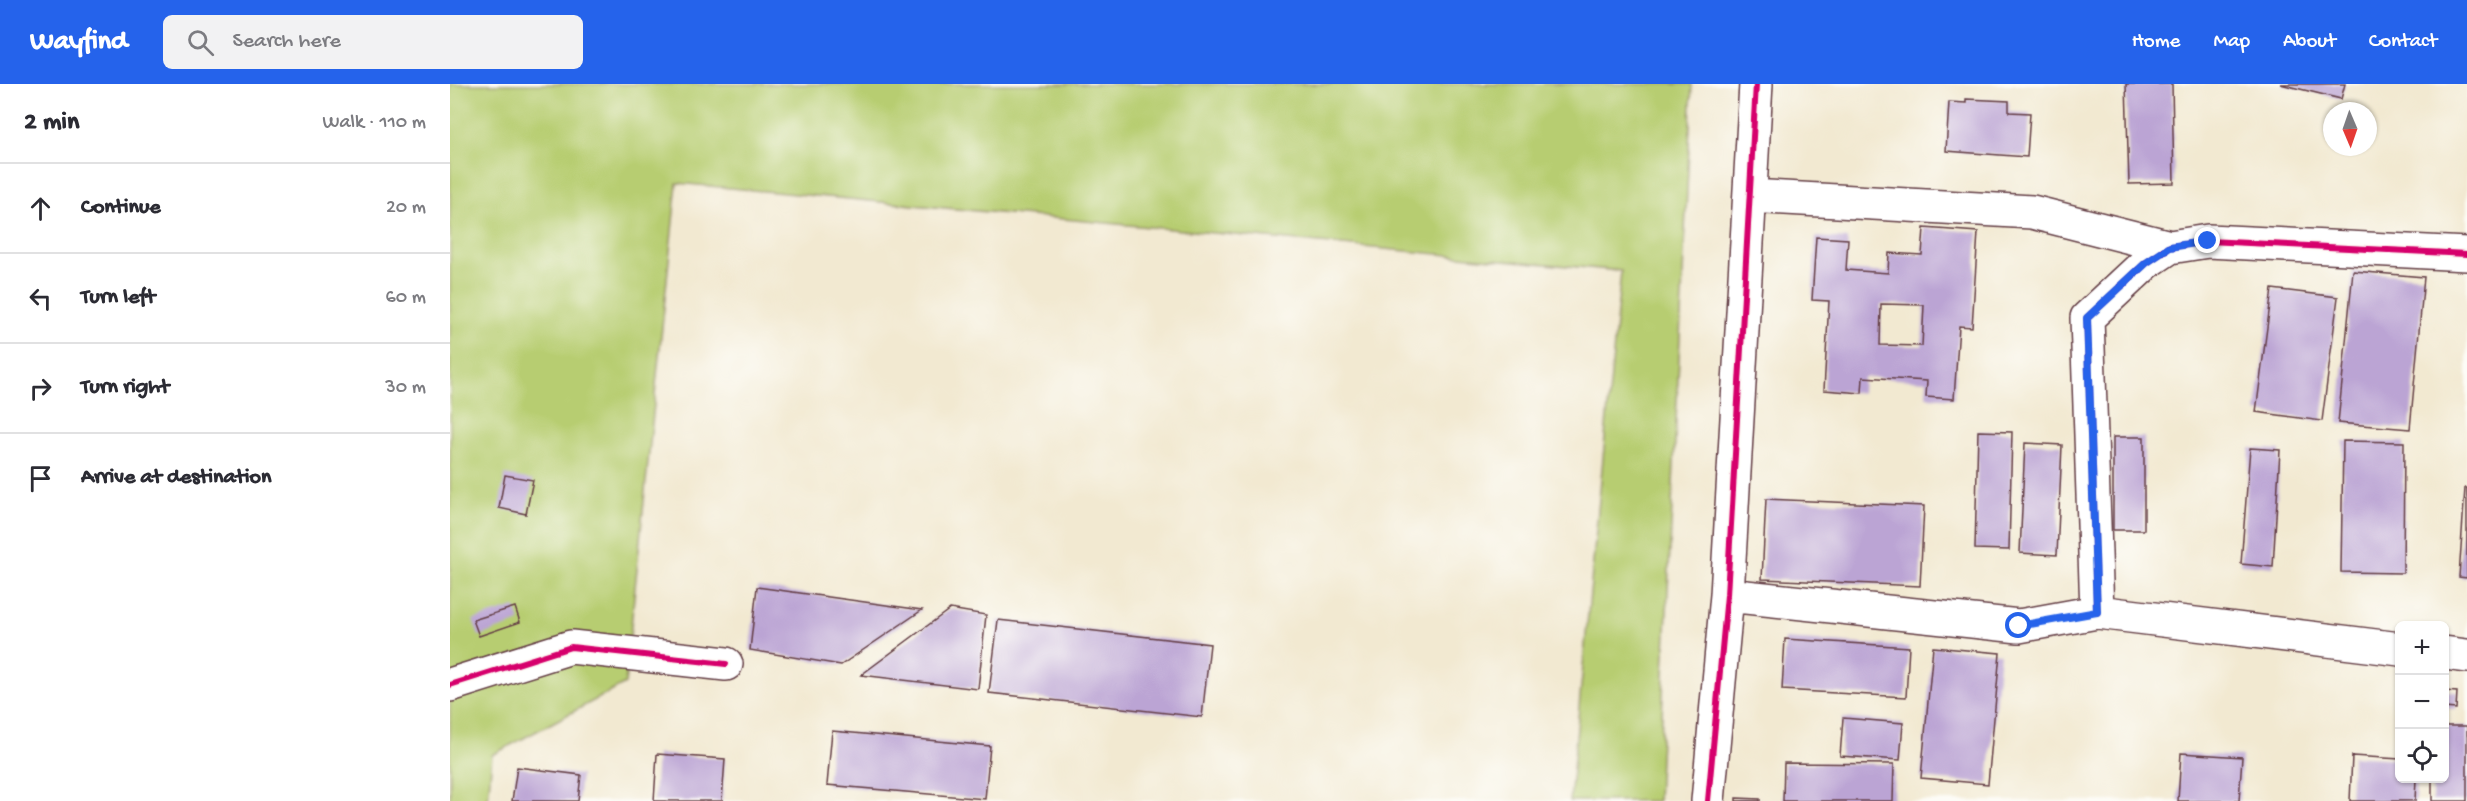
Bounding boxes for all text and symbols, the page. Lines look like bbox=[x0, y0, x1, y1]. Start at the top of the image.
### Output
search box bbox=[163, 15, 583, 69]
text: Wayfind bbox=[30, 26, 127, 59]
icon: search bbox=[184, 26, 217, 59]
text: Search here bbox=[232, 29, 341, 55]
text: Home bbox=[2132, 30, 2180, 55]
text: Map bbox=[2213, 30, 2250, 55]
text: About bbox=[2283, 30, 2336, 55]
text: Contact bbox=[2369, 30, 2437, 55]
north arrow bbox=[2323, 102, 2377, 156]
text: 2 min bbox=[24, 108, 79, 139]
text: Walk · 110 m bbox=[322, 112, 426, 135]
icon: ahead bbox=[24, 192, 57, 225]
text: Continue bbox=[81, 195, 161, 221]
text: 20 m bbox=[386, 197, 426, 220]
route end bbox=[2194, 227, 2220, 253]
icon: left bbox=[24, 282, 57, 315]
text: Turn left bbox=[81, 285, 155, 311]
text: 60 m bbox=[386, 287, 426, 310]
icon: right bbox=[24, 372, 57, 405]
text: Turn right bbox=[81, 375, 169, 401]
text: 30 m bbox=[385, 377, 426, 400]
icon: arrive bbox=[24, 462, 57, 495]
text: Arrive at destination bbox=[81, 465, 271, 491]
route start bbox=[2005, 612, 2031, 638]
map controls bbox=[2395, 621, 2449, 783]
button: + bbox=[2395, 621, 2449, 675]
button: − bbox=[2395, 675, 2449, 729]
button: locate bbox=[2395, 729, 2449, 783]

